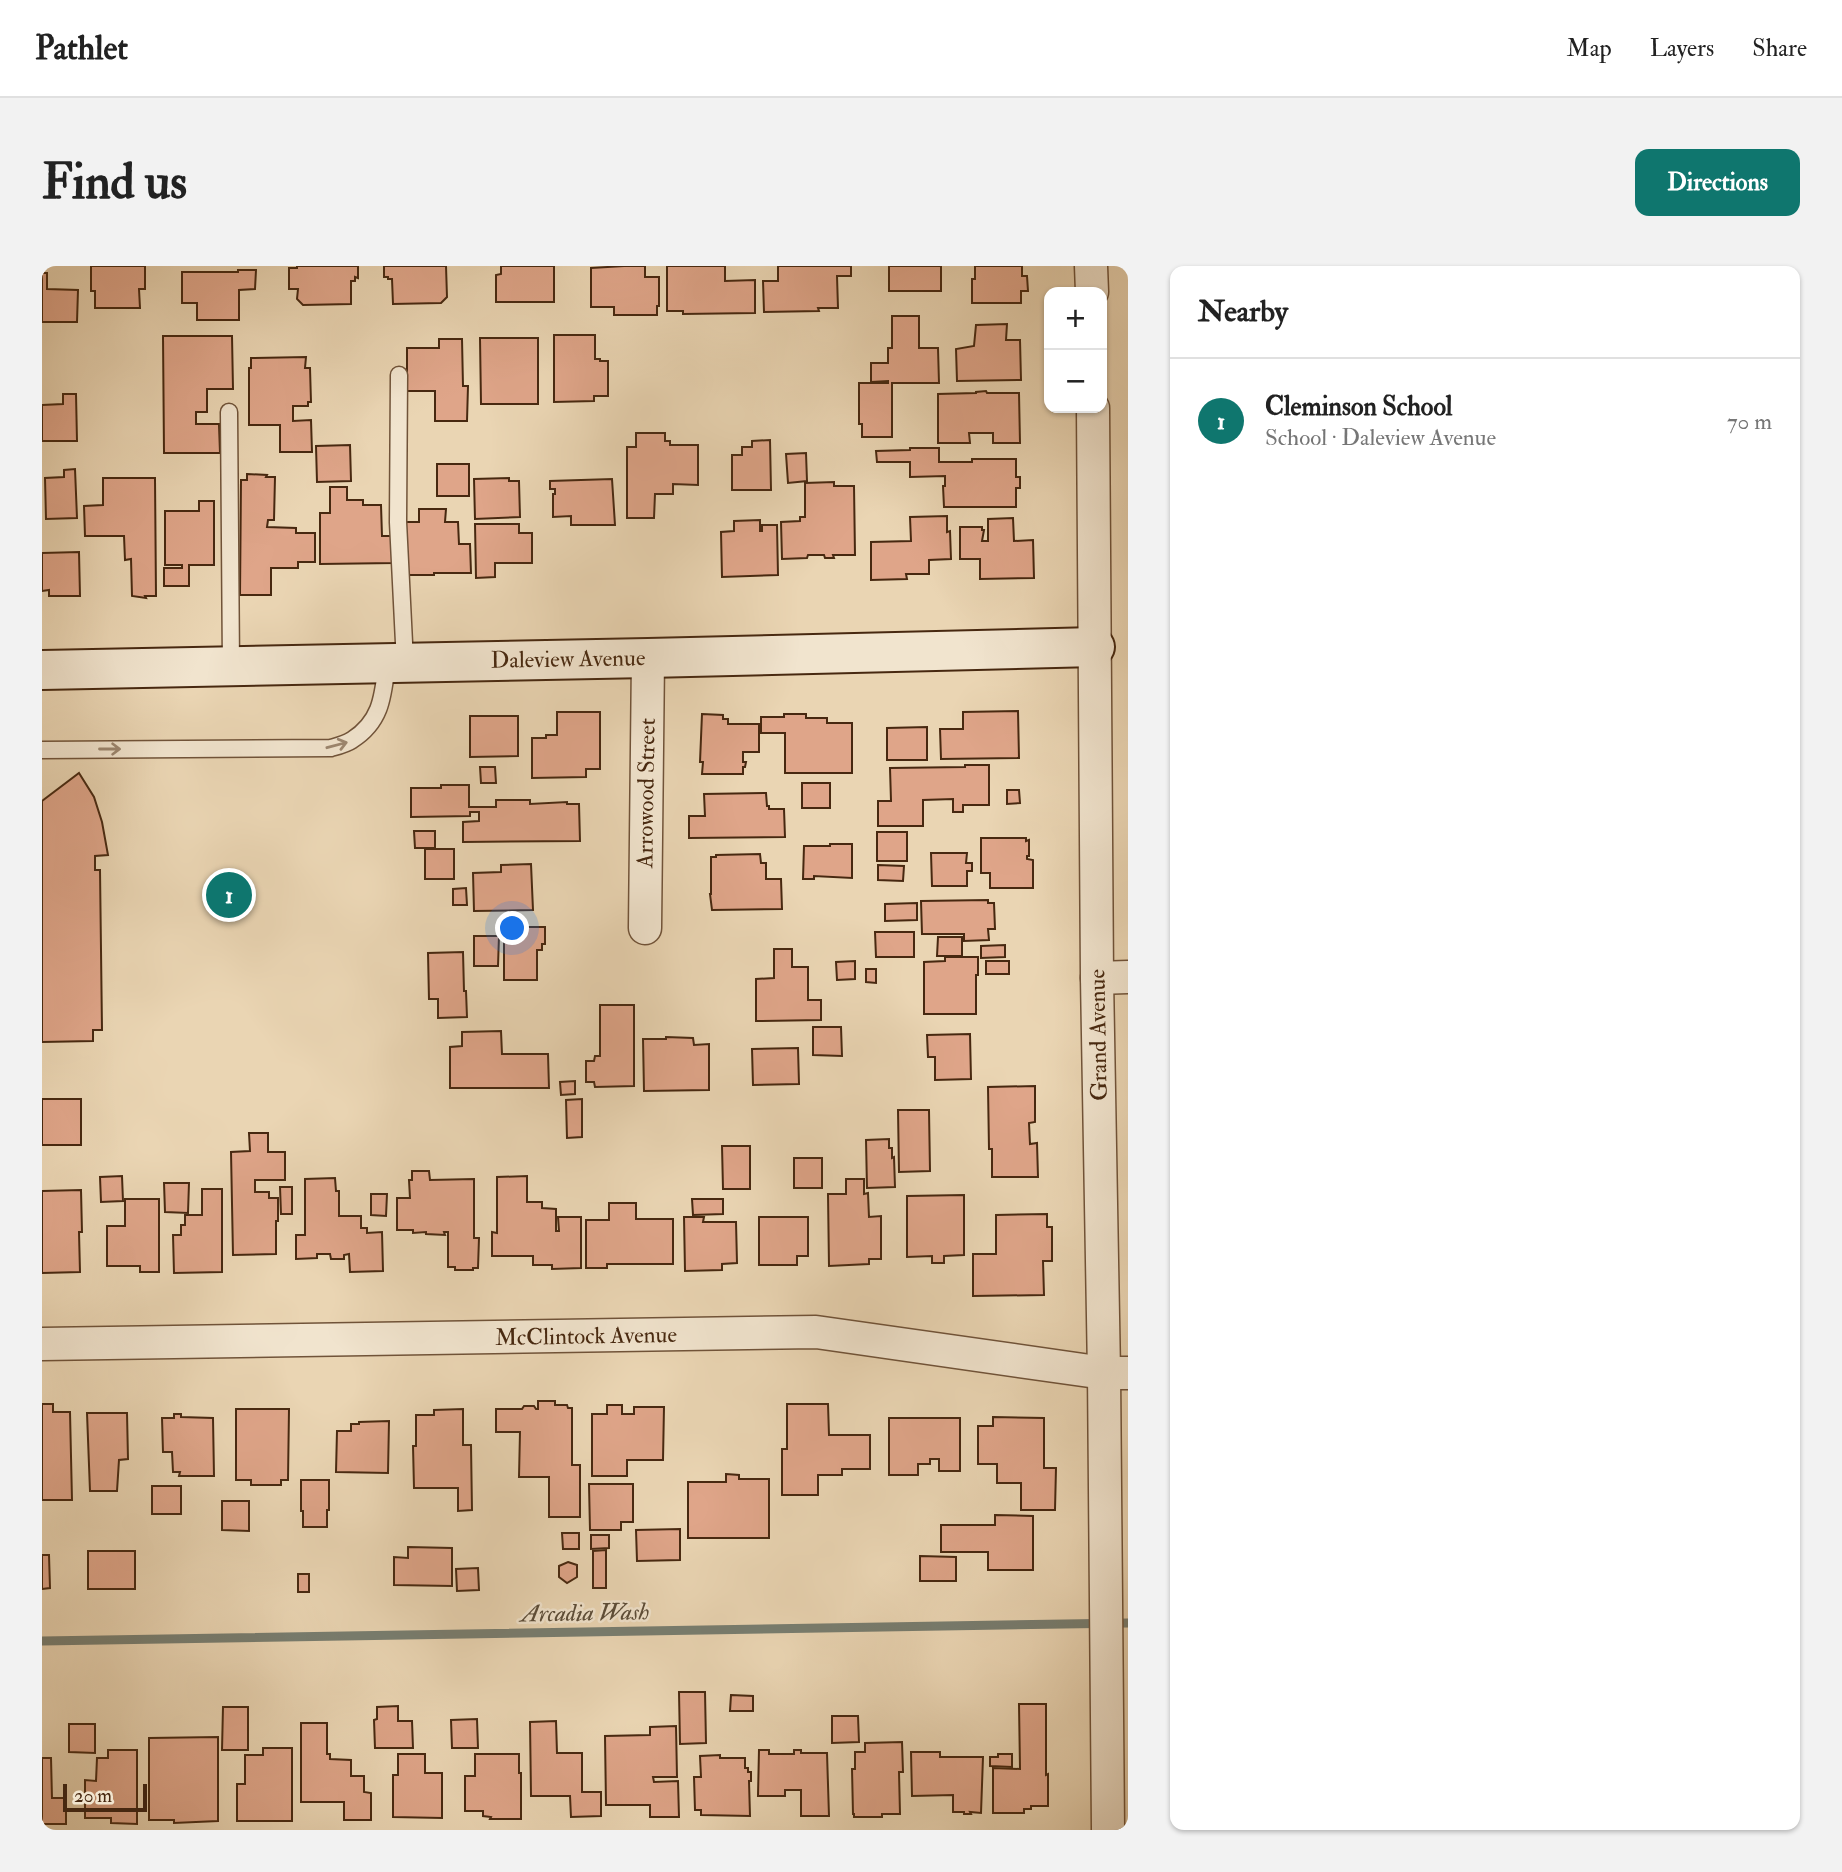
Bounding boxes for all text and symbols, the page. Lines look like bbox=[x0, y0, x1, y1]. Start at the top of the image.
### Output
text: Pathlet bbox=[35, 28, 128, 69]
text: Map bbox=[1567, 33, 1612, 64]
text: Layers bbox=[1650, 33, 1714, 64]
text: Share bbox=[1752, 33, 1807, 64]
button: Directions bbox=[1635, 149, 1800, 216]
text: Find us bbox=[42, 152, 187, 213]
map controls bbox=[1044, 287, 1107, 413]
button: + bbox=[1044, 287, 1107, 350]
text: Nearby bbox=[1198, 293, 1288, 330]
button: − bbox=[1044, 350, 1107, 413]
text: Cleminson School bbox=[1265, 391, 1452, 423]
text: 1 bbox=[1217, 407, 1225, 436]
text: 70 m bbox=[1727, 407, 1772, 436]
text: School · Daleview Avenue bbox=[1265, 423, 1496, 452]
street label: Daleview Avenue bbox=[490, 643, 646, 675]
street label: Arrowood Street bbox=[630, 718, 662, 869]
one-way arrow bbox=[325, 738, 348, 751]
one-way arrow bbox=[98, 742, 121, 756]
pin: 1 bbox=[206, 869, 252, 921]
your location bbox=[495, 911, 529, 945]
street label: Grand Avenue bbox=[1082, 968, 1114, 1101]
street label: McClintock Avenue bbox=[495, 1320, 678, 1352]
water label: Arcadia Wash bbox=[517, 1596, 650, 1630]
scale bar bbox=[63, 1781, 147, 1813]
text: 20 m bbox=[74, 1784, 112, 1808]

